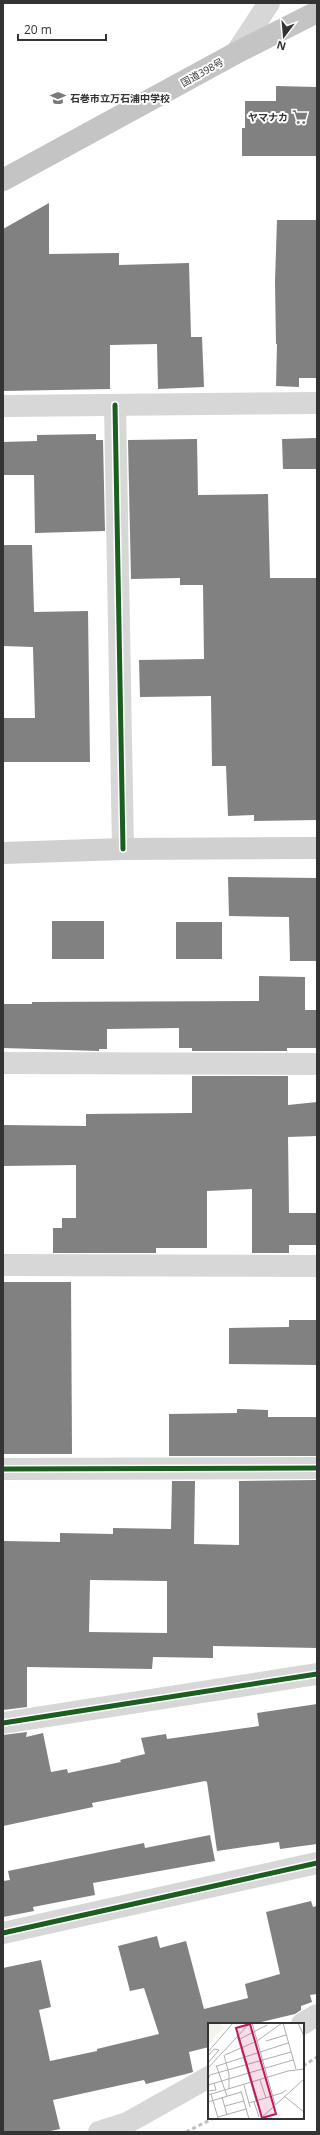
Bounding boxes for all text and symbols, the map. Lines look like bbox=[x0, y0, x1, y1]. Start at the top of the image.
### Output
scale bar bbox=[18, 16, 106, 42]
north arrow bbox=[264, 16, 304, 56]
text: 20 m bbox=[24, 21, 52, 38]
text: N bbox=[275, 38, 287, 55]
street label: 国道398号 bbox=[178, 54, 226, 90]
school or university icon: 石巻市立万石浦中学校 bbox=[49, 89, 67, 107]
place label: 石巻市立万石浦中学校 bbox=[70, 91, 170, 105]
supermarket icon: ヤマナカ bbox=[291, 108, 309, 126]
place label: ヤマナカ bbox=[248, 110, 288, 124]
inset map bbox=[208, 2023, 304, 2119]

